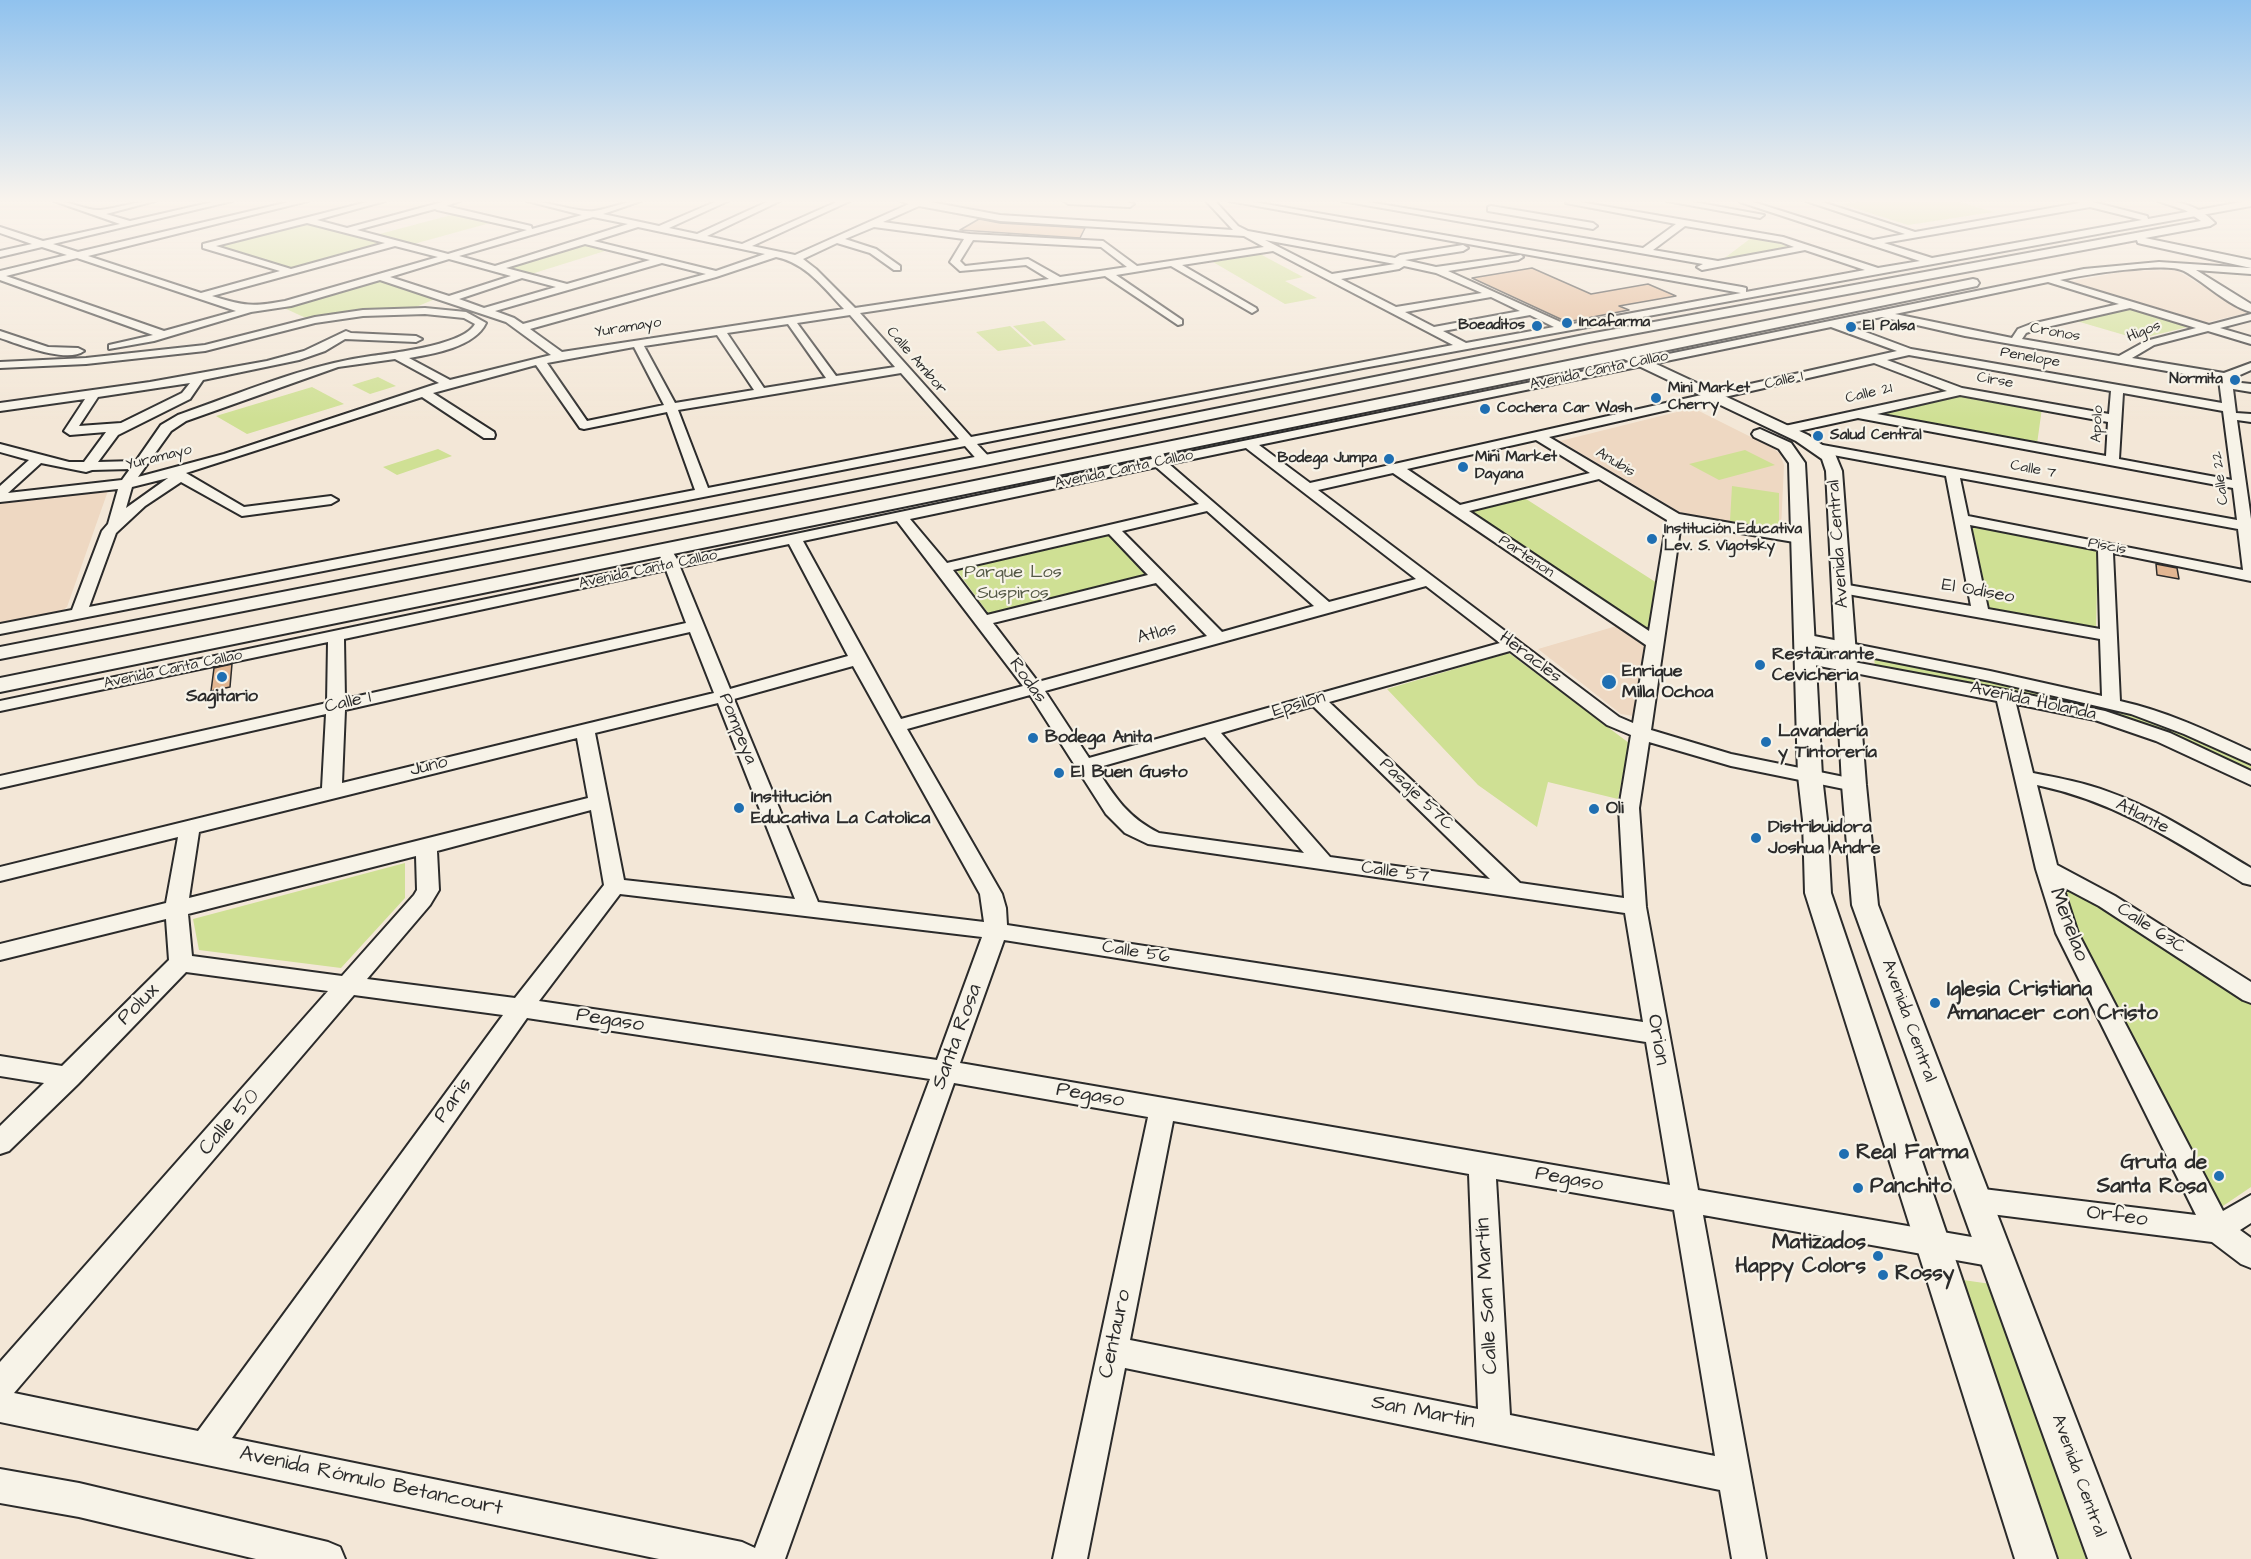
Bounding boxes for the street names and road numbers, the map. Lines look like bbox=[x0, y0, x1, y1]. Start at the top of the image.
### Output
street label: Yuramayo bbox=[593, 314, 663, 342]
street label: Higos bbox=[2124, 317, 2164, 347]
street label: Cronos bbox=[2028, 320, 2082, 346]
street label: Calle Ambor bbox=[882, 324, 950, 398]
street label: Penelope bbox=[1999, 344, 2061, 372]
street label: Avenida Canta Callao bbox=[1528, 348, 1670, 394]
street label: Calle 1 bbox=[1763, 368, 1805, 394]
street label: Cirse bbox=[1975, 369, 2015, 393]
street label: Calle 21 bbox=[1844, 380, 1894, 408]
street label: Apolo bbox=[2088, 405, 2108, 443]
street label: Yuramayo bbox=[124, 441, 194, 475]
street label: Anubis bbox=[1592, 444, 1638, 482]
street label: Avenida Canta Callao bbox=[1053, 447, 1195, 493]
street label: Calle 22 bbox=[2209, 450, 2233, 506]
street label: Calle 7 bbox=[2009, 457, 2057, 483]
street label: Avenida Central bbox=[1824, 479, 1854, 609]
street label: Partenon bbox=[1495, 532, 1557, 582]
street label: Piscis bbox=[2086, 534, 2128, 560]
street label: Avenida Canta Callao bbox=[577, 547, 719, 593]
street label: El Odiseo bbox=[1940, 575, 2016, 609]
street label: Atlas bbox=[1135, 618, 1179, 650]
street label: Heracles bbox=[1494, 627, 1566, 689]
street label: Avenida Canta Callao bbox=[102, 647, 244, 693]
street label: Rodas bbox=[1003, 654, 1051, 708]
street label: Avenida Holanda bbox=[1968, 678, 2098, 726]
street label: Calle 1 bbox=[323, 687, 373, 719]
street label: Epsilon bbox=[1270, 687, 1328, 723]
street label: Pompeya bbox=[713, 690, 761, 768]
street label: Juno bbox=[408, 752, 450, 782]
street label: Pasaje 57C bbox=[1374, 754, 1458, 836]
street label: Atlante bbox=[2112, 794, 2172, 840]
street label: Calle 57 bbox=[1360, 858, 1430, 888]
street label: Menelao bbox=[2043, 885, 2093, 965]
street label: Calle 63C bbox=[2113, 899, 2189, 959]
street label: Calle 56 bbox=[1100, 937, 1172, 969]
street label: Avenida Central bbox=[1876, 957, 1940, 1085]
street label: Polux bbox=[113, 979, 165, 1031]
street label: Santa Rosa bbox=[927, 981, 989, 1093]
street label: Pegaso bbox=[574, 1003, 646, 1039]
street label: Orion bbox=[1640, 1013, 1674, 1067]
street label: Paris bbox=[429, 1074, 479, 1128]
street label: Pegaso bbox=[1054, 1078, 1126, 1114]
street label: Calle 50 bbox=[194, 1085, 266, 1161]
street label: Pegaso bbox=[1533, 1162, 1605, 1198]
street label: Orfeo bbox=[2085, 1201, 2149, 1233]
street label: Calle San Martín bbox=[1471, 1217, 1505, 1375]
street label: Centauro bbox=[1094, 1287, 1138, 1381]
street label: San Martin bbox=[1369, 1391, 1477, 1435]
street label: Avenida Central bbox=[2046, 1412, 2110, 1540]
street label: Avenida Rómulo Betancourt bbox=[237, 1442, 505, 1522]

